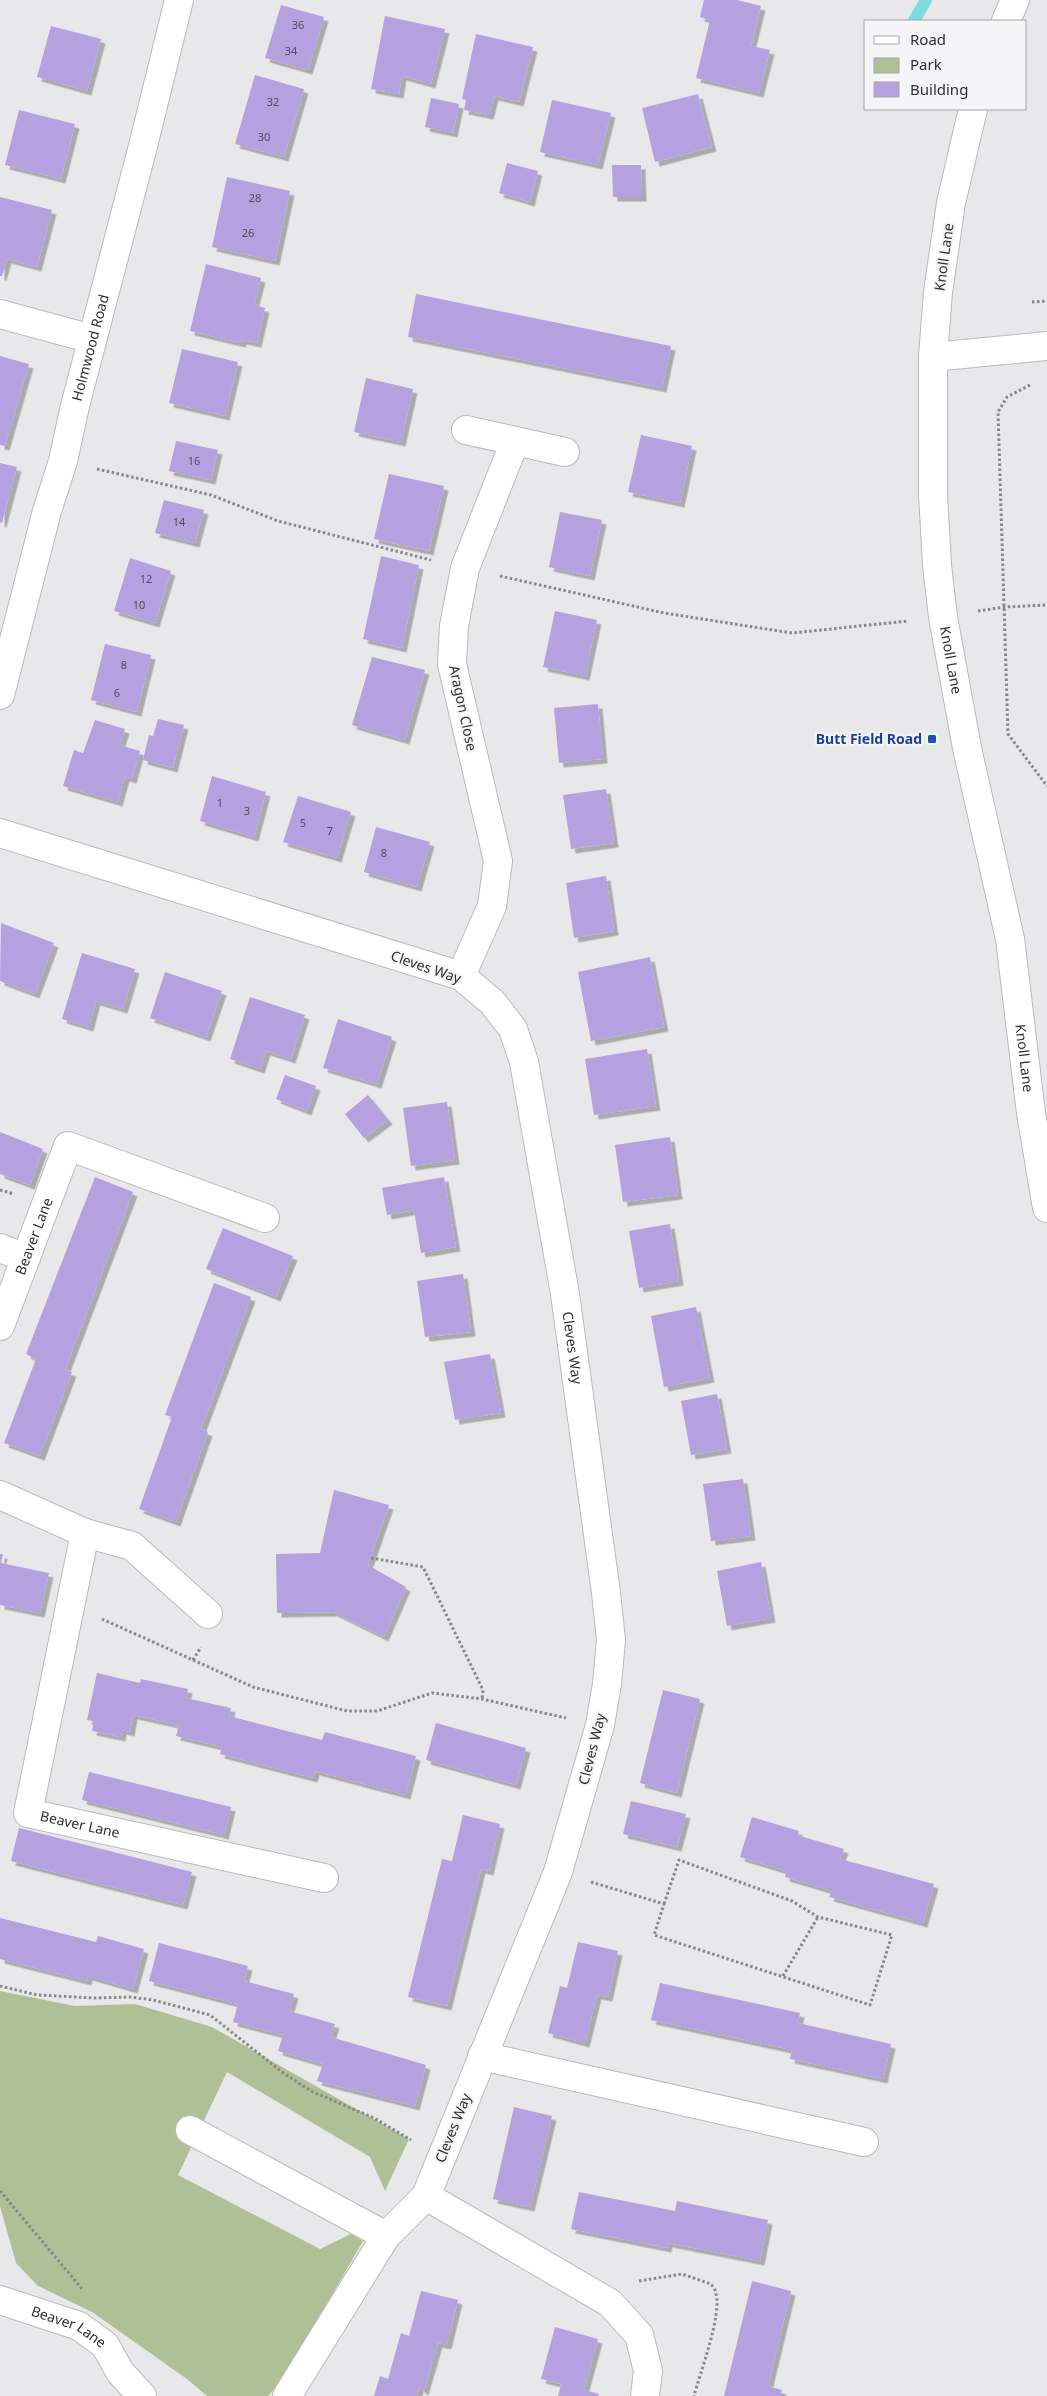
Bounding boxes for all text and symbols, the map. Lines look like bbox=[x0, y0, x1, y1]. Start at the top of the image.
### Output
house number: 36 bbox=[292, 17, 304, 32]
legend bbox=[864, 20, 1027, 110]
text: Road bbox=[910, 29, 946, 49]
house number: 34 bbox=[285, 43, 298, 58]
text: Park bbox=[910, 54, 942, 74]
text: Building bbox=[910, 79, 968, 99]
house number: 32 bbox=[267, 94, 279, 109]
house number: 30 bbox=[258, 129, 270, 144]
house number: 28 bbox=[249, 190, 261, 205]
street label: Knoll Lane bbox=[929, 222, 958, 292]
house number: 26 bbox=[242, 225, 254, 240]
street label: Holmwood Road bbox=[67, 292, 113, 403]
house number: 16 bbox=[188, 453, 200, 468]
house number: 14 bbox=[173, 514, 186, 529]
house number: 12 bbox=[140, 571, 152, 586]
house number: 10 bbox=[133, 597, 145, 612]
street label: Knoll Lane bbox=[936, 625, 967, 696]
house number: 8 bbox=[121, 657, 127, 672]
street label: Aragon Close bbox=[445, 663, 482, 753]
house number: 6 bbox=[114, 685, 120, 700]
place label: Butt Field Road bbox=[816, 729, 922, 748]
marker: Butt Field Road bbox=[926, 733, 938, 745]
house number: 1 bbox=[217, 795, 223, 810]
house number: 3 bbox=[244, 803, 250, 818]
house number: 5 bbox=[300, 815, 306, 830]
house number: 7 bbox=[327, 823, 333, 838]
house number: 8 bbox=[381, 845, 387, 860]
street label: Cleves Way bbox=[388, 946, 465, 988]
street label: Knoll Lane bbox=[1011, 1023, 1038, 1093]
street label: Beaver Lane bbox=[10, 1195, 57, 1277]
street label: Cleves Way bbox=[558, 1310, 587, 1386]
street label: Cleves Way bbox=[573, 1710, 610, 1787]
street label: Beaver Lane bbox=[38, 1806, 122, 1842]
street label: Cleves Way bbox=[430, 2090, 475, 2165]
street label: Beaver Lane bbox=[29, 2301, 110, 2352]

